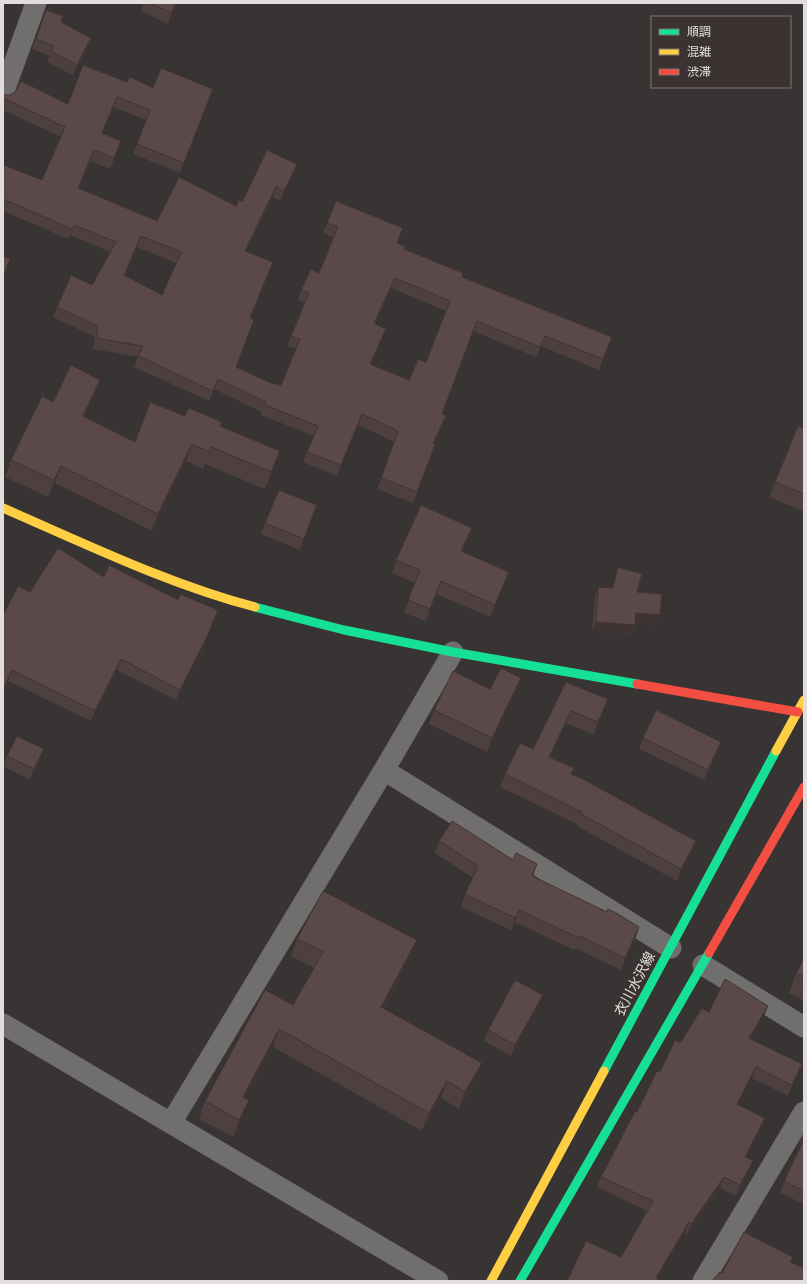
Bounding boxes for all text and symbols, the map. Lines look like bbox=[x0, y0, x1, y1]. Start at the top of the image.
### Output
legend bbox=[651, 16, 791, 88]
text: 順調 bbox=[687, 23, 711, 42]
text: 混雑 bbox=[687, 43, 711, 62]
text: 渋滞 bbox=[687, 63, 711, 82]
street label: 衣川水沢線 bbox=[609, 948, 661, 1020]

